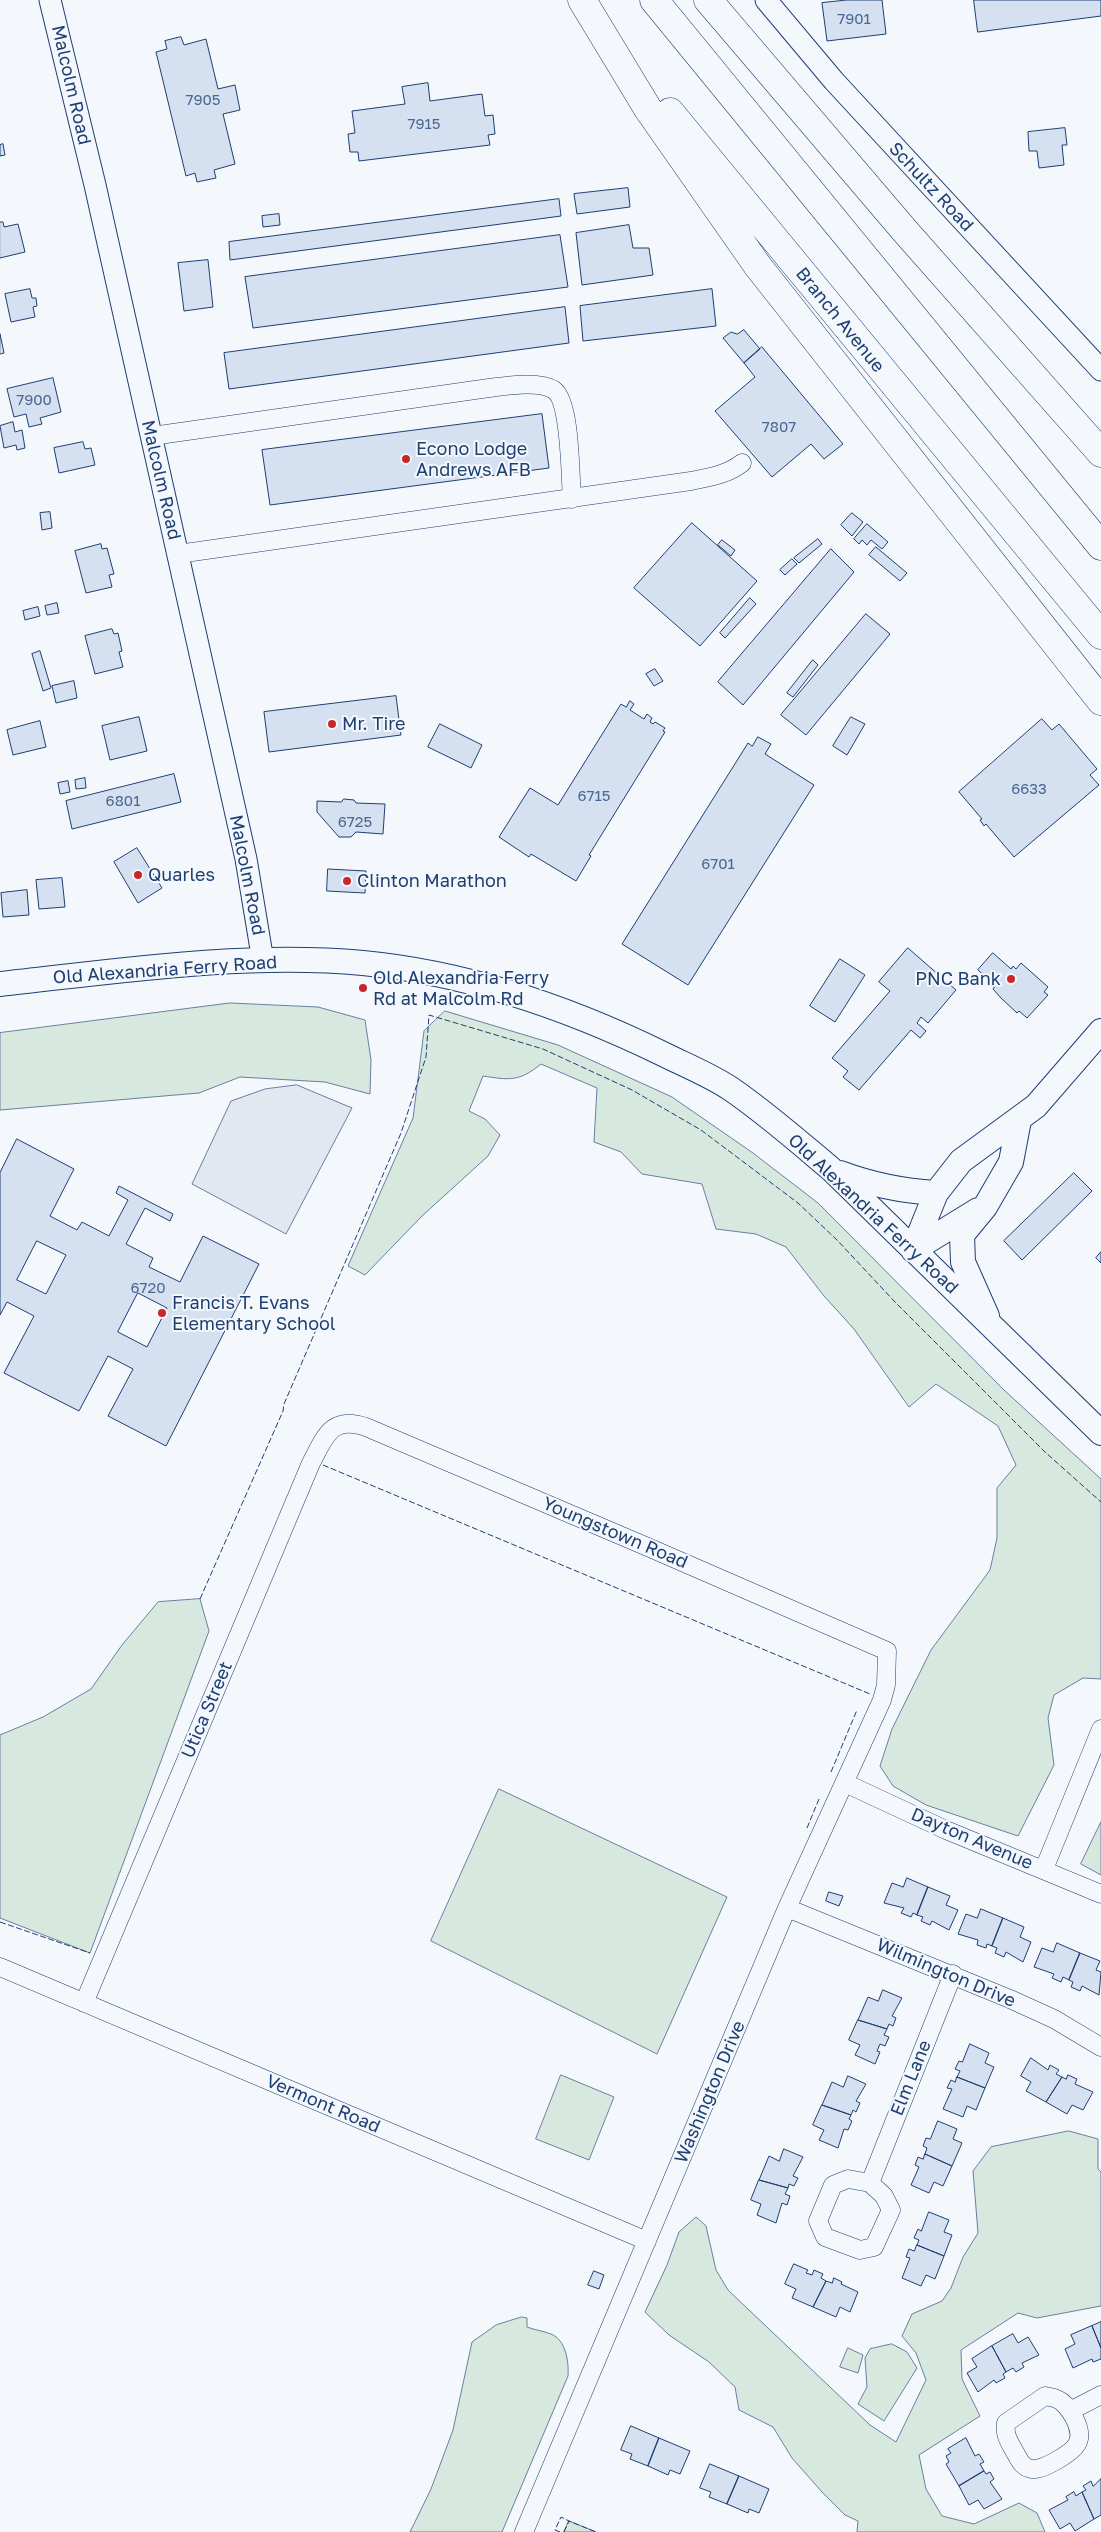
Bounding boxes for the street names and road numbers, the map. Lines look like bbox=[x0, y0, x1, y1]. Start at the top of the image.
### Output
street label: Malcolm Road bbox=[47, 23, 95, 147]
street label: Schultz Road bbox=[884, 138, 978, 236]
street label: Branch Avenue bbox=[791, 263, 889, 377]
street label: Malcolm Road bbox=[137, 418, 185, 542]
street label: Malcolm Road bbox=[225, 813, 269, 937]
street label: Old Alexandria Ferry Road bbox=[52, 951, 278, 989]
street label: Old Alexandria Ferry Road bbox=[784, 1130, 962, 1298]
street label: Youngstown Road bbox=[539, 1493, 691, 1573]
street label: Utica Street bbox=[177, 1658, 237, 1762]
street label: Dayton Avenue bbox=[908, 1804, 1036, 1874]
street label: Wilmington Drive bbox=[873, 1934, 1019, 2012]
street label: Washington Drive bbox=[670, 2018, 750, 2166]
street label: Elm Lane bbox=[886, 2037, 936, 2119]
street label: Vermont Road bbox=[263, 2070, 383, 2138]

